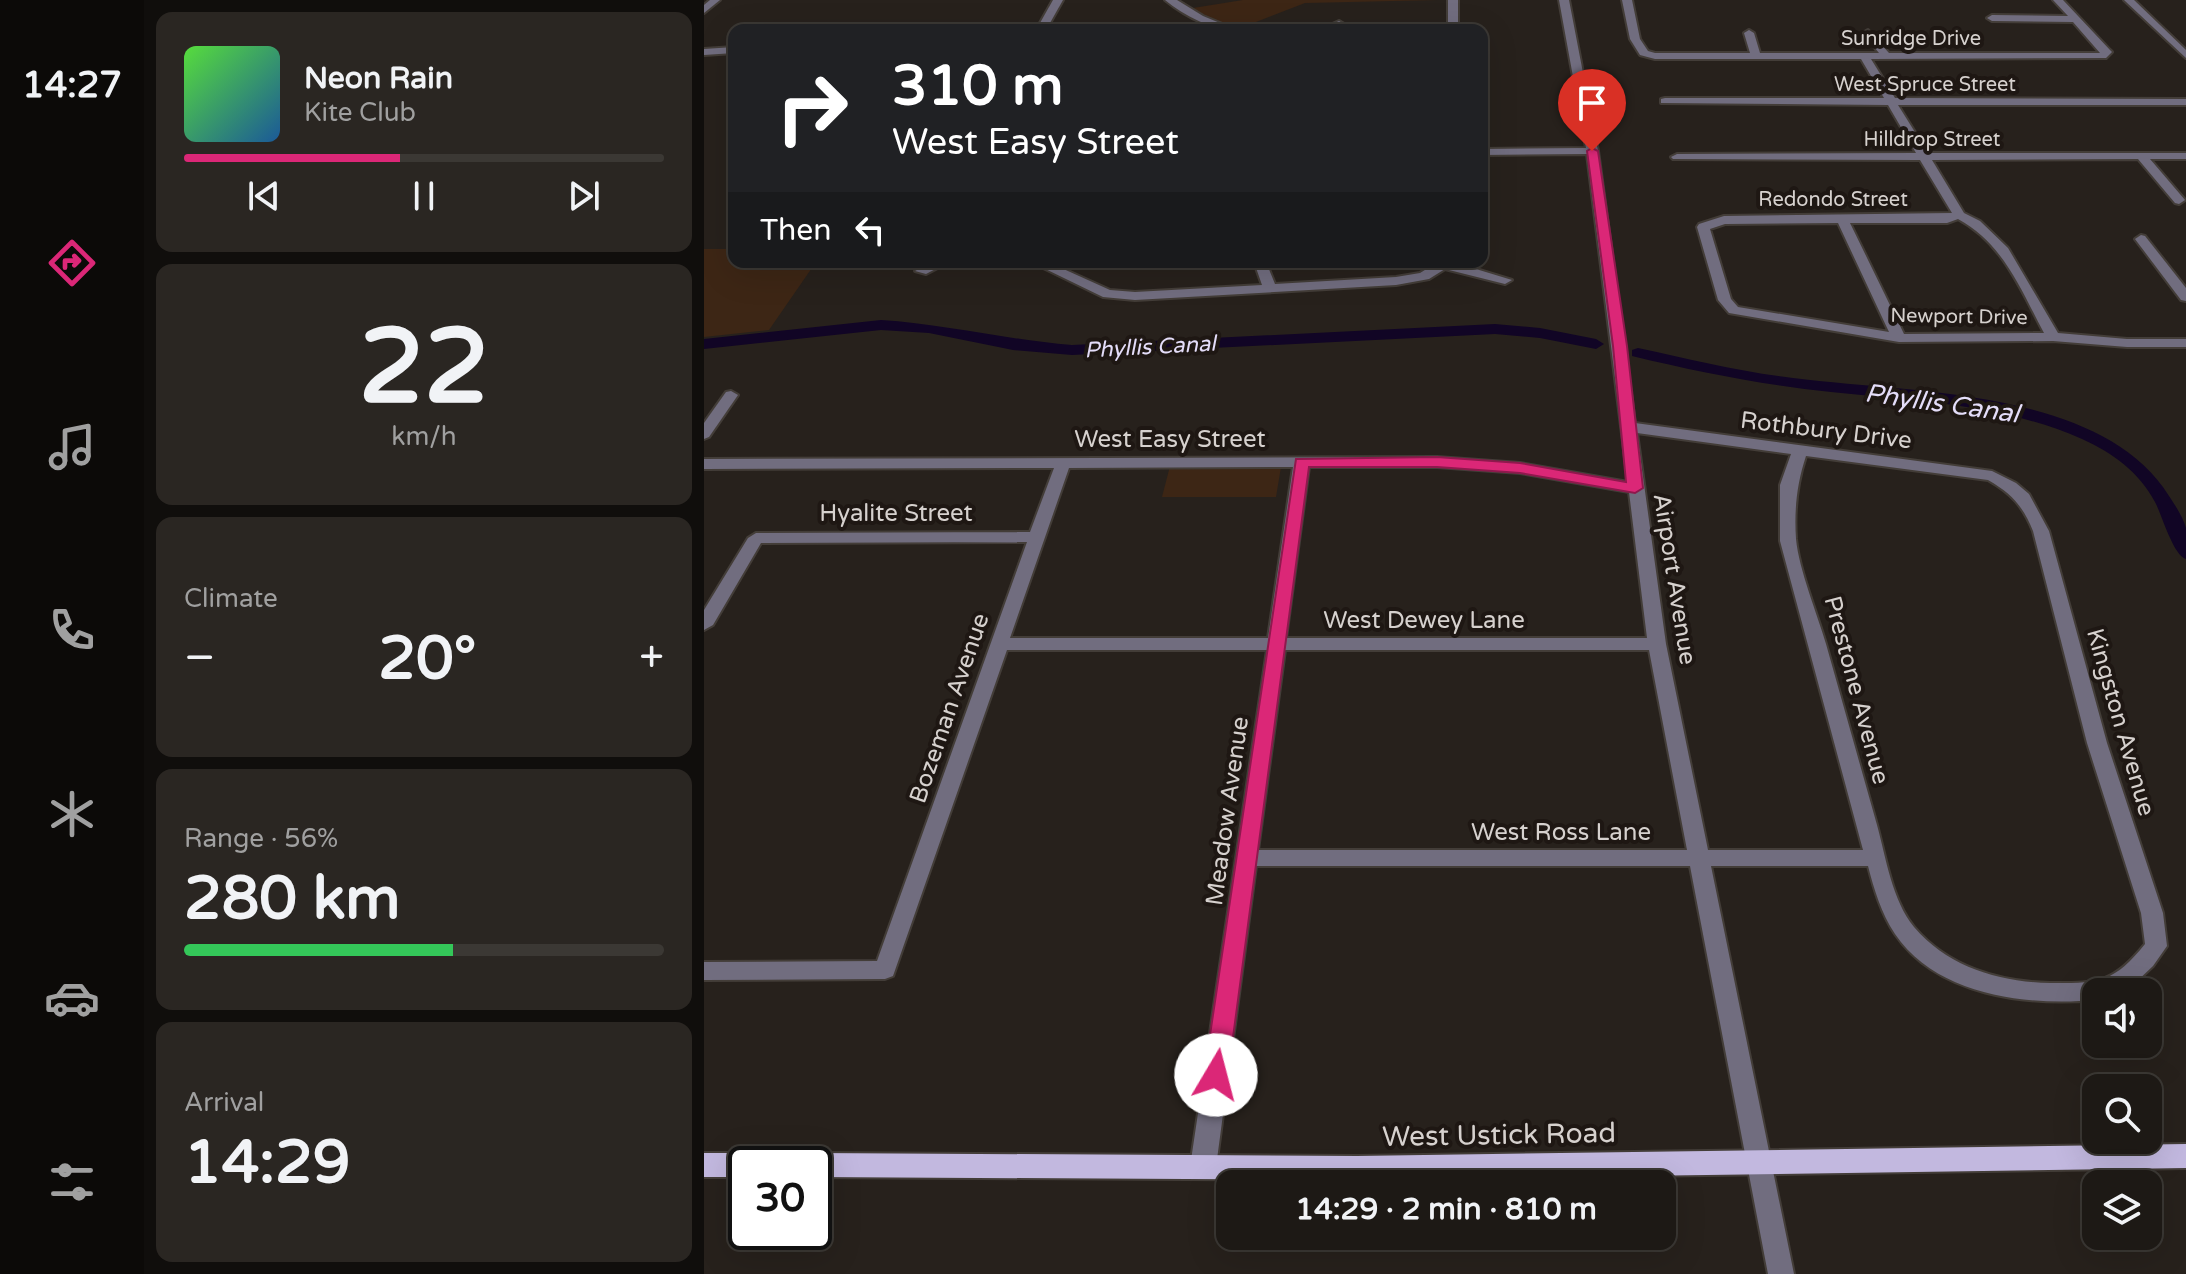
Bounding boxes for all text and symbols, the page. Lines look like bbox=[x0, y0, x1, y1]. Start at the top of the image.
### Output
street label: Sunridge Drive bbox=[1841, 27, 1981, 51]
text: 310 m bbox=[892, 53, 1063, 120]
icon: right bbox=[760, 56, 864, 160]
text: Neon Rain bbox=[304, 60, 453, 97]
text: 14:27 bbox=[22, 64, 122, 107]
pin bbox=[1558, 69, 1626, 151]
street label: West Spruce Street bbox=[1834, 73, 2016, 97]
icon: arrive bbox=[1570, 81, 1614, 125]
text: Kite Club bbox=[304, 97, 416, 128]
text: West Easy Street bbox=[892, 121, 1179, 164]
street label: Hilldrop Street bbox=[1864, 128, 2001, 152]
icon: previous bbox=[242, 174, 286, 218]
icon: pause bbox=[402, 174, 446, 218]
icon: next bbox=[562, 174, 606, 218]
street label: Redondo Street bbox=[1758, 188, 1908, 212]
icon: left bbox=[848, 208, 892, 252]
text: Then bbox=[760, 212, 832, 249]
icon: directions bbox=[44, 235, 100, 291]
street label: Newport Drive bbox=[1890, 304, 2028, 330]
text: 22 bbox=[359, 306, 489, 431]
water label: Phyllis Canal bbox=[1084, 330, 1219, 363]
water label: Phyllis Canal bbox=[1863, 377, 2024, 430]
street label: Rothbury Drive bbox=[1739, 406, 1913, 455]
icon: music bbox=[44, 419, 100, 475]
text: km/h bbox=[391, 421, 457, 452]
street label: West Easy Street bbox=[1074, 425, 1266, 454]
street label: Airport Avenue bbox=[1647, 491, 1702, 667]
street label: Hyalite Street bbox=[819, 499, 973, 528]
text: Climate bbox=[184, 583, 278, 614]
street label: Prestone Avenue bbox=[1817, 593, 1896, 787]
icon: phone bbox=[44, 602, 100, 658]
street label: West Dewey Lane bbox=[1323, 606, 1525, 635]
street label: Bozeman Avenue bbox=[903, 609, 996, 807]
text: 20° bbox=[378, 623, 476, 695]
street label: Kingston Avenue bbox=[2080, 625, 2161, 819]
text: − bbox=[184, 632, 215, 685]
text: + bbox=[639, 632, 664, 685]
street label: Meadow Avenue bbox=[1200, 715, 1255, 907]
icon: climate bbox=[44, 786, 100, 842]
street label: West Ross Lane bbox=[1471, 818, 1651, 847]
text: Range · 56% bbox=[184, 823, 338, 854]
text: 280 km bbox=[184, 863, 400, 935]
icon: car bbox=[44, 970, 100, 1026]
map controls bbox=[2082, 978, 2162, 1250]
button: sound bbox=[2082, 978, 2162, 1058]
position arrow bbox=[1174, 1033, 1258, 1117]
button: search bbox=[2082, 1074, 2162, 1154]
text: Arrival bbox=[184, 1087, 264, 1118]
street label: West Ustick Road bbox=[1382, 1116, 1616, 1154]
text: 14:29 bbox=[184, 1127, 350, 1199]
speed limit sign: 30 bbox=[728, 1146, 832, 1250]
icon: filters bbox=[44, 1154, 100, 1210]
button: layers bbox=[2082, 1170, 2162, 1250]
text: 14:29 · 2 min · 810 m bbox=[1295, 1191, 1597, 1228]

